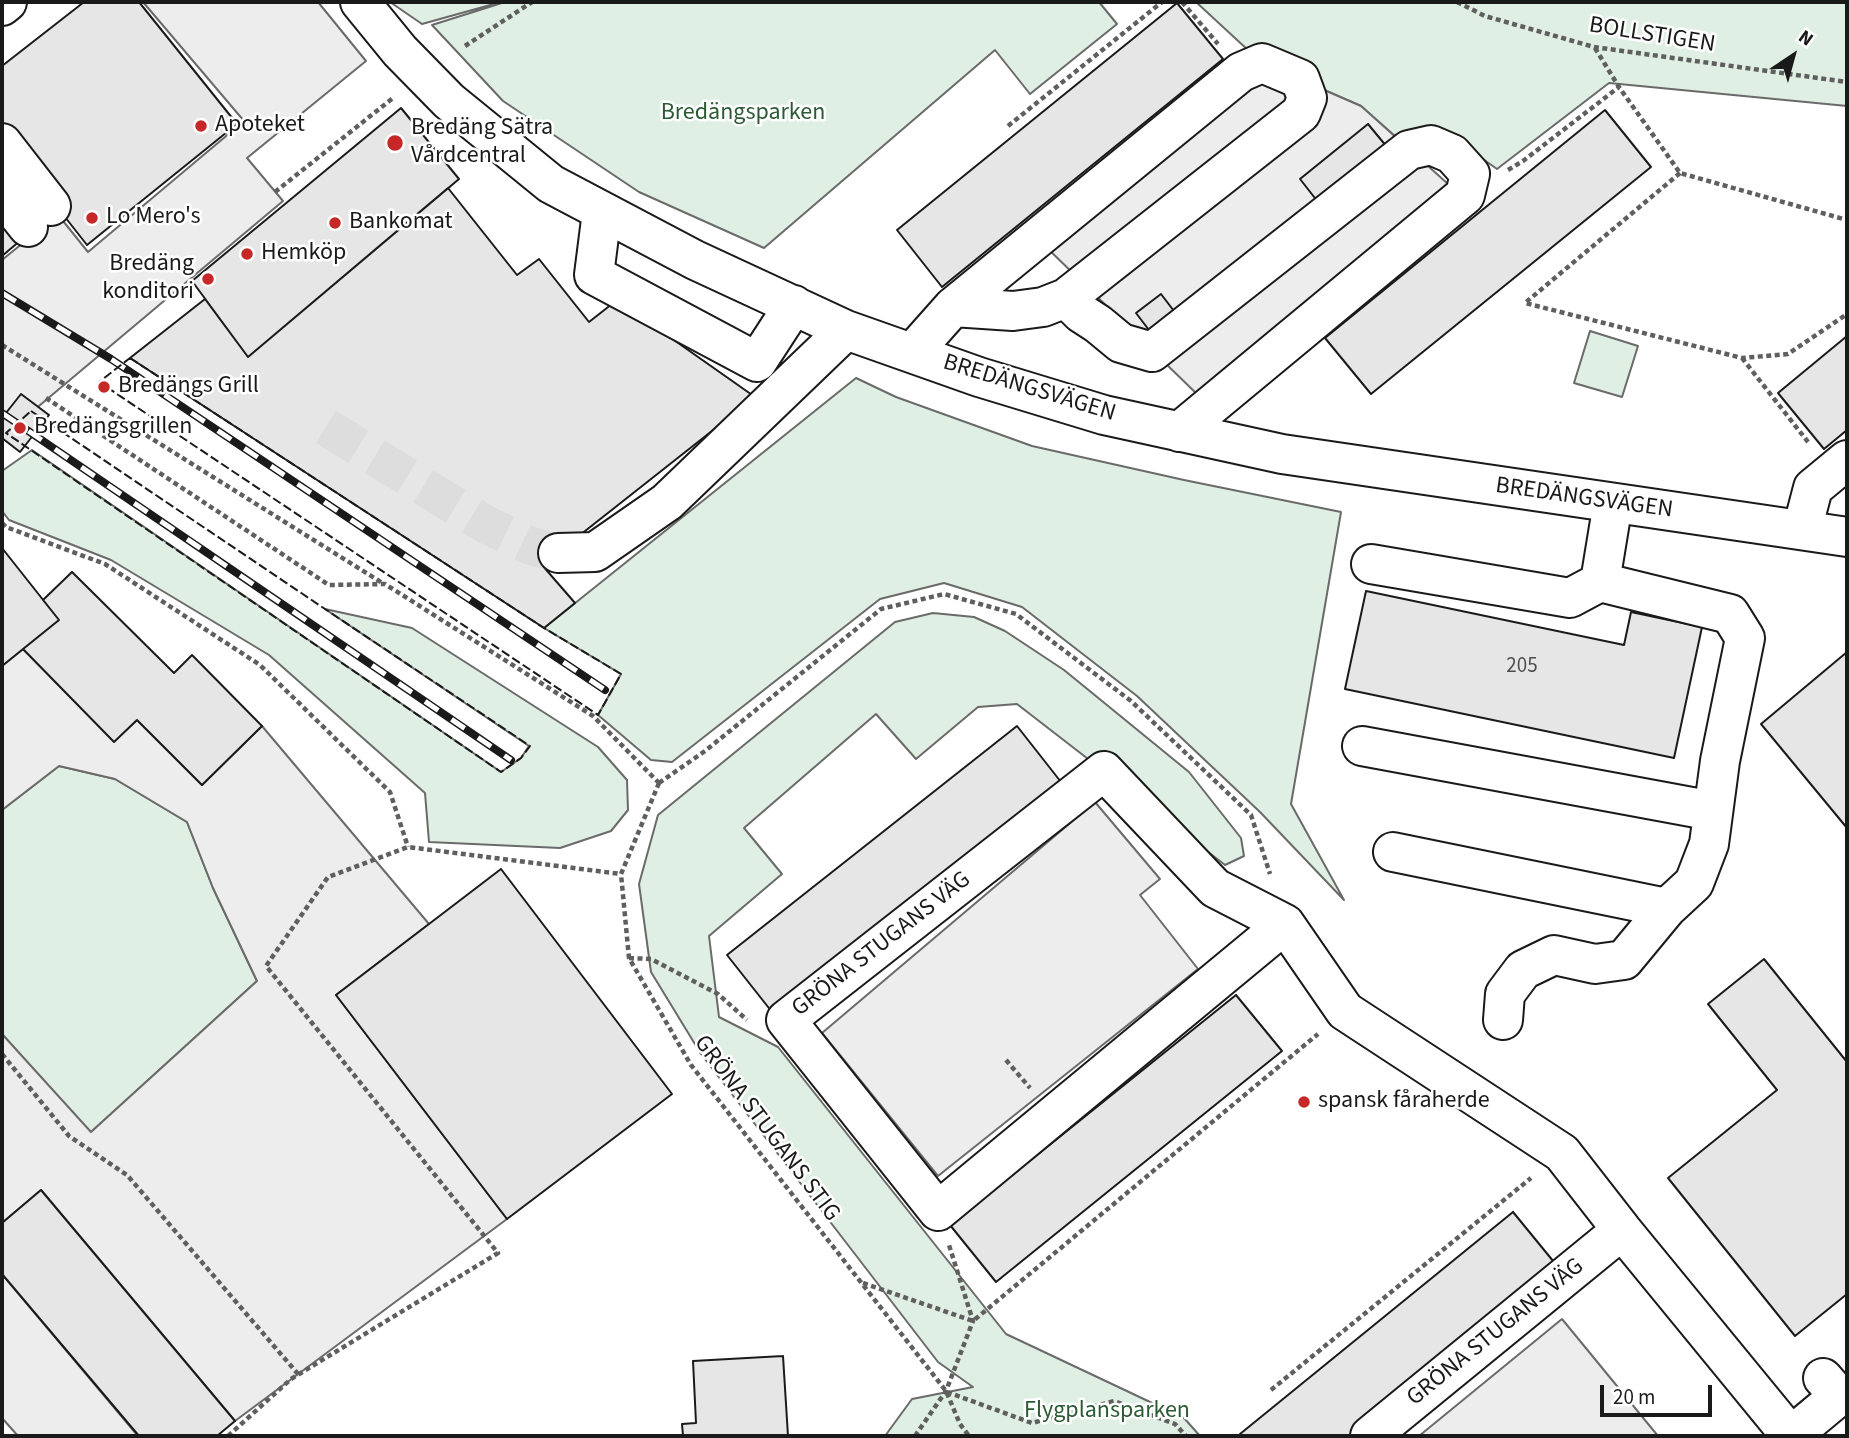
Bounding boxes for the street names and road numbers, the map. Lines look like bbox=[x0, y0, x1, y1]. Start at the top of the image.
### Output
street label: BOLLSTIGEN bbox=[1587, 12, 1717, 60]
street label: BREDÄNGSVÄGEN bbox=[939, 349, 1119, 429]
street label: BREDÄNGSVÄGEN bbox=[1493, 472, 1675, 526]
street label: GRÖNA STUGANS VÄG bbox=[787, 866, 977, 1024]
street label: GRÖNA STUGANS STIG bbox=[687, 1030, 845, 1228]
street label: GRÖNA STUGANS VÄG bbox=[1402, 1253, 1590, 1413]

